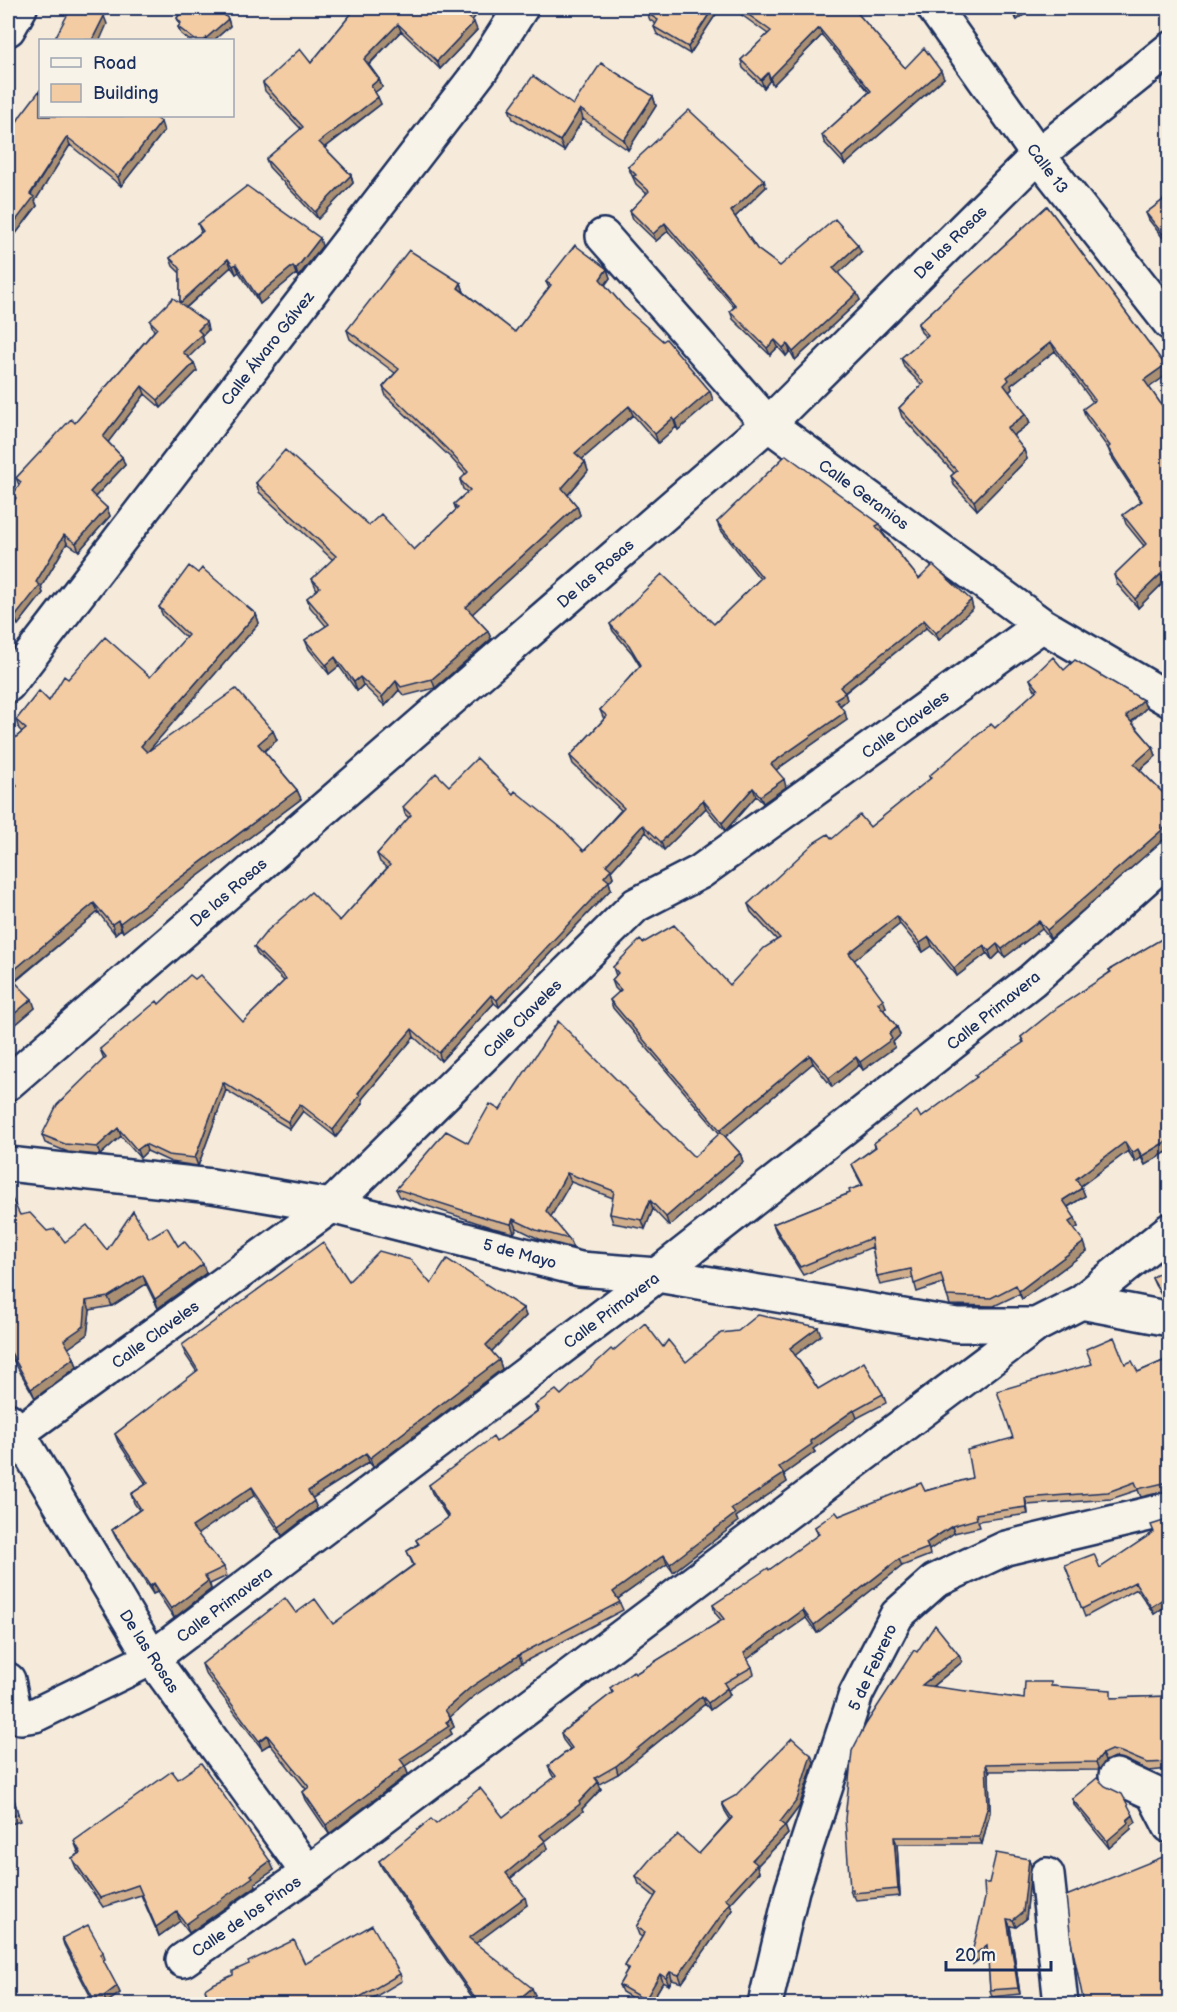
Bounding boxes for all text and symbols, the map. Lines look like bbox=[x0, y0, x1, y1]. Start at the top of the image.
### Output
legend bbox=[39, 39, 234, 117]
text: Road bbox=[93, 53, 137, 74]
text: Building bbox=[93, 83, 159, 104]
street label: Calle 13 bbox=[1022, 140, 1072, 198]
street label: De las Rosas bbox=[911, 203, 992, 283]
street label: Calle Álvaro Gálvez bbox=[216, 287, 319, 410]
street label: Calle Geranios bbox=[814, 456, 912, 534]
street label: De las Rosas bbox=[554, 536, 638, 613]
street label: Calle Claveles bbox=[859, 687, 953, 763]
street label: De las Rosas bbox=[187, 855, 271, 932]
street label: Calle Primavera bbox=[943, 968, 1044, 1055]
street label: Calle Claveles bbox=[480, 976, 566, 1062]
street label: 5 de Mayo bbox=[481, 1236, 558, 1273]
street label: Calle Primavera bbox=[560, 1269, 663, 1353]
street label: Calle Claveles bbox=[109, 1297, 203, 1373]
street label: Calle Primavera bbox=[173, 1563, 276, 1647]
street label: De las Rosas bbox=[115, 1607, 183, 1697]
street label: 5 de Febrero bbox=[845, 1621, 902, 1714]
street label: Calle de los Pinos bbox=[189, 1872, 305, 1962]
scale bar bbox=[946, 1934, 1051, 1972]
text: 20 m bbox=[955, 1945, 996, 1966]

